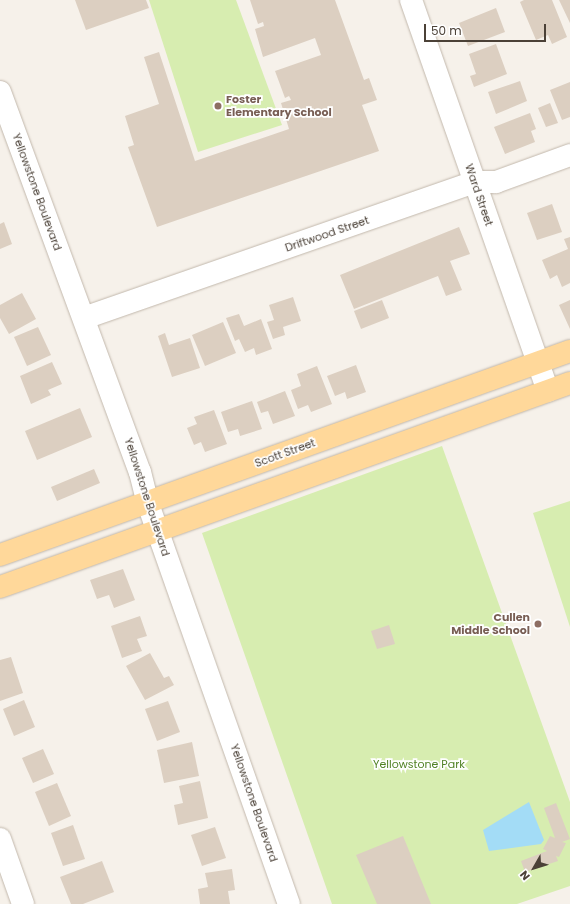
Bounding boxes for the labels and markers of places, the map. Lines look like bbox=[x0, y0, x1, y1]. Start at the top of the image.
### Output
place label: Foster Elementary School bbox=[226, 93, 332, 119]
marker: Foster Elementary School bbox=[213, 101, 223, 111]
place label: Cullen Middle School bbox=[451, 611, 530, 637]
marker: Cullen Middle School bbox=[533, 619, 543, 629]

